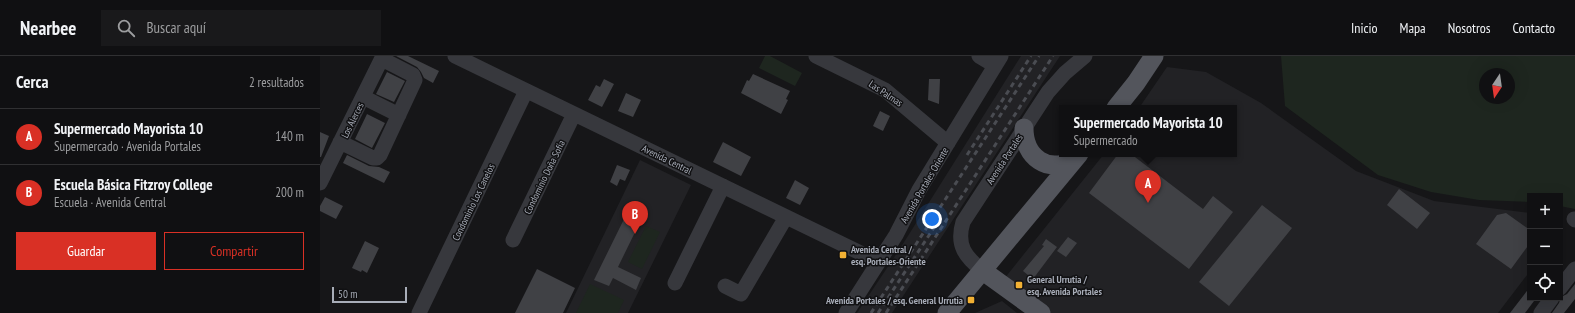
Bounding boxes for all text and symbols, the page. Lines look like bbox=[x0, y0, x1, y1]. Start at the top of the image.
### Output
search box bbox=[101, 10, 381, 46]
text: Nearbee bbox=[20, 16, 77, 40]
icon: search bbox=[115, 17, 137, 39]
text: Buscar aquí bbox=[147, 18, 206, 37]
text: Inicio bbox=[1351, 19, 1378, 37]
text: Mapa bbox=[1400, 19, 1426, 37]
text: Nosotros bbox=[1448, 19, 1491, 37]
text: Contacto bbox=[1513, 19, 1555, 37]
north arrow bbox=[1479, 68, 1515, 104]
text: Cerca bbox=[16, 71, 49, 93]
text: 2 resultados bbox=[249, 74, 304, 91]
street label: Las Palmas bbox=[866, 77, 906, 110]
street label: Los Alerces bbox=[338, 100, 367, 140]
popup bbox=[1059, 105, 1237, 157]
text: Supermercado Mayorista 10 bbox=[1073, 113, 1223, 132]
text: Supermercado Mayorista 10 bbox=[54, 119, 203, 138]
text: A bbox=[26, 128, 32, 145]
text: 140 m bbox=[275, 128, 304, 145]
street label: Avenida Portales bbox=[983, 131, 1026, 187]
text: Supermercado bbox=[1073, 132, 1138, 149]
text: Supermercado · Avenida Portales bbox=[54, 138, 201, 155]
street label: Condominio Doña Sofía bbox=[521, 138, 568, 216]
street label: Avenida Central bbox=[640, 142, 695, 177]
street label: Avenida Portales Oriente bbox=[897, 145, 951, 225]
street label: Condominio Los Canelos bbox=[449, 161, 498, 243]
pin: A bbox=[1135, 170, 1161, 203]
text: Escuela Básica Fitzroy College bbox=[54, 175, 213, 194]
text: B bbox=[26, 184, 32, 201]
text: 200 m bbox=[275, 184, 304, 201]
map controls bbox=[1527, 193, 1563, 301]
button: + bbox=[1527, 193, 1563, 229]
text: Escuela · Avenida Central bbox=[54, 194, 166, 211]
pin: B bbox=[622, 201, 648, 234]
your location bbox=[922, 209, 942, 229]
button: − bbox=[1527, 229, 1563, 265]
button: Guardar bbox=[16, 232, 156, 270]
button: Compartir bbox=[164, 232, 304, 270]
place label: Avenida Central / esq. Portales-Oriente bbox=[850, 243, 926, 268]
marker: Avenida Central / esq. Portales-Oriente bbox=[838, 250, 848, 260]
button: locate bbox=[1527, 265, 1563, 301]
place label: General Urrutia / esq. Avenida Portales bbox=[1027, 273, 1102, 298]
marker: General Urrutia / esq. Avenida Portales bbox=[1014, 280, 1024, 290]
scale bar bbox=[332, 285, 407, 304]
text: 50 m bbox=[338, 287, 357, 301]
place label: Avenida Portales / esq. General Urrutia bbox=[825, 294, 963, 307]
marker: Avenida Portales / esq. General Urrutia bbox=[966, 295, 976, 305]

